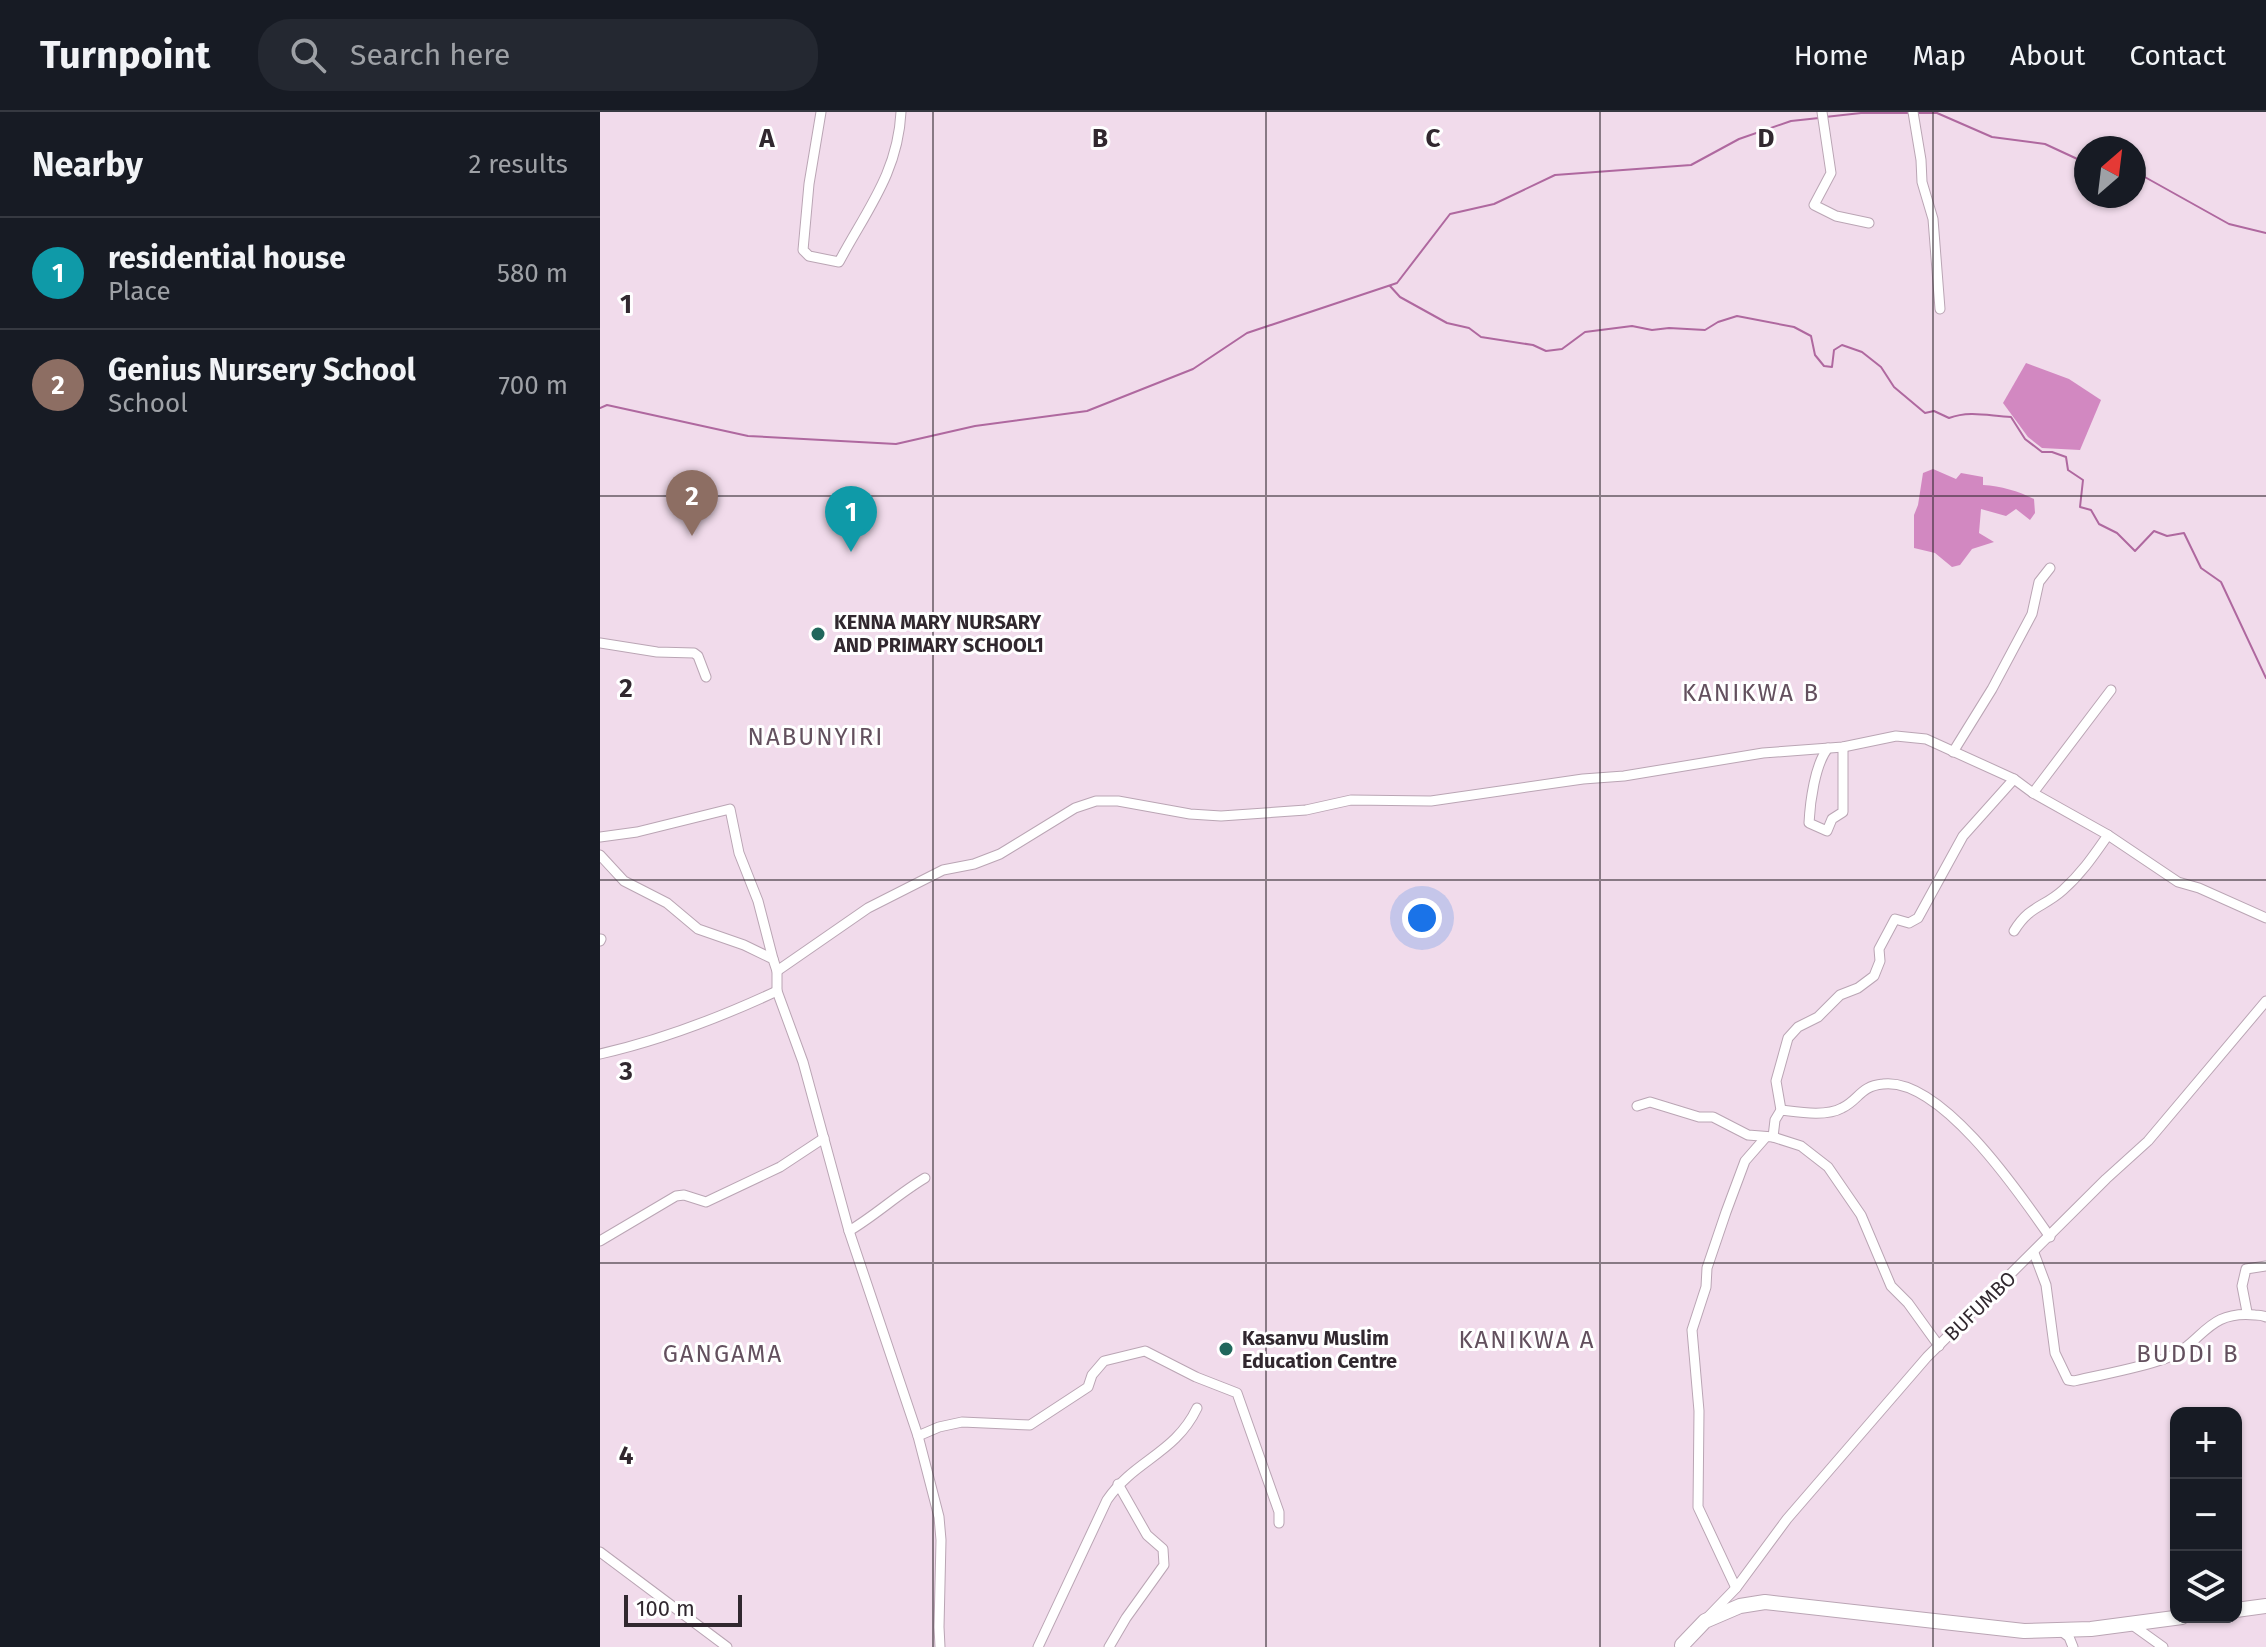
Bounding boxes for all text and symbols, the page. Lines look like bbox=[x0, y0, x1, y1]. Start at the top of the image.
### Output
search box bbox=[258, 19, 818, 91]
text: Turnpoint bbox=[40, 32, 210, 78]
icon: search bbox=[286, 33, 330, 77]
text: Search here bbox=[350, 37, 510, 73]
text: Home bbox=[1794, 39, 1868, 72]
text: Map bbox=[1912, 39, 1966, 72]
text: About bbox=[2010, 39, 2085, 72]
text: Contact bbox=[2129, 39, 2226, 72]
text: A bbox=[758, 123, 775, 154]
text: B bbox=[1092, 123, 1108, 154]
text: C bbox=[1426, 123, 1441, 154]
text: D bbox=[1758, 123, 1775, 154]
north arrow bbox=[2074, 136, 2146, 208]
text: Nearby bbox=[32, 144, 143, 185]
text: 2 results bbox=[468, 149, 568, 180]
text: residential house bbox=[108, 240, 346, 276]
text: 1 bbox=[52, 258, 64, 289]
text: 580 m bbox=[497, 258, 568, 289]
text: Place bbox=[108, 276, 171, 307]
text: 1 bbox=[620, 289, 632, 320]
text: Genius Nursery School bbox=[108, 352, 416, 388]
text: 2 bbox=[51, 370, 65, 401]
text: 700 m bbox=[499, 370, 568, 401]
text: School bbox=[108, 388, 188, 419]
pin: 2 bbox=[666, 470, 718, 536]
pin: 1 bbox=[825, 486, 877, 552]
place label: KENNA MARY NURSARY AND PRIMARY SCHOOL1 bbox=[833, 610, 1044, 657]
marker: KENNA MARY NURSARY AND PRIMARY SCHOOL1 bbox=[809, 625, 827, 643]
text: 2 bbox=[619, 673, 633, 704]
district label: KANIKWA B bbox=[1682, 679, 1820, 707]
district label: NABUNYIRI bbox=[748, 723, 884, 751]
your location bbox=[1402, 898, 1442, 938]
text: 3 bbox=[618, 1056, 633, 1087]
street label: BUFUMBO bbox=[1939, 1266, 2021, 1346]
place label: Kasanvu Muslim Education Centre bbox=[1242, 1326, 1397, 1373]
district label: KANIKWA A bbox=[1458, 1326, 1596, 1354]
district label: GANGAMA bbox=[663, 1340, 783, 1368]
marker: Kasanvu Muslim Education Centre bbox=[1217, 1340, 1235, 1358]
district label: BUDDI B bbox=[2136, 1340, 2240, 1368]
map controls bbox=[2170, 1407, 2242, 1623]
button: + bbox=[2170, 1407, 2242, 1479]
text: 4 bbox=[619, 1440, 634, 1471]
button: − bbox=[2170, 1479, 2242, 1551]
button: layers bbox=[2170, 1551, 2242, 1623]
scale bar bbox=[624, 1591, 742, 1627]
text: 100 m bbox=[636, 1595, 695, 1622]

